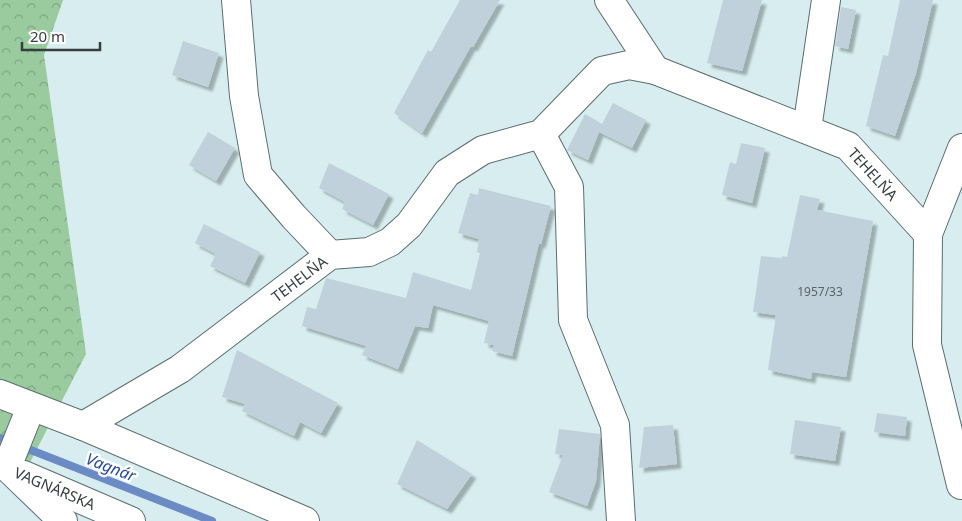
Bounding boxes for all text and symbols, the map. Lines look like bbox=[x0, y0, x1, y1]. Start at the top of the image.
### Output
scale bar bbox=[22, 20, 100, 52]
text: 20 m bbox=[30, 26, 65, 46]
street label: TEHELŇA bbox=[844, 143, 903, 205]
street label: TEHELŇA bbox=[267, 251, 331, 306]
house number: 1957/33 bbox=[797, 283, 843, 300]
water label: Vagnár bbox=[83, 447, 140, 487]
street label: VAGNÁRSKA bbox=[11, 462, 99, 514]

